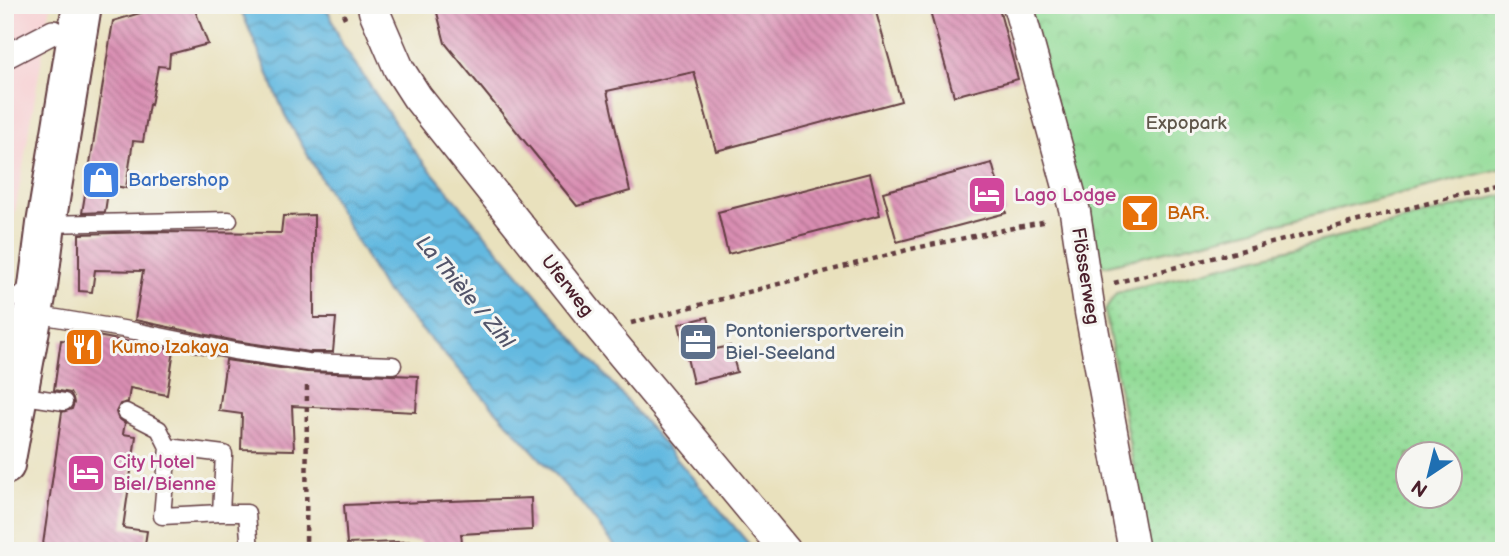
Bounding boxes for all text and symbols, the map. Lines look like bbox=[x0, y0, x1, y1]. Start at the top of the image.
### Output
park label: Expopark bbox=[1145, 112, 1227, 135]
shop icon: Barbershop bbox=[80, 159, 122, 201]
place label: Barbershop bbox=[128, 169, 229, 192]
hotel icon: Lago Lodge bbox=[966, 174, 1008, 216]
place label: Lago Lodge bbox=[1014, 184, 1116, 207]
bar icon: BAR. bbox=[1119, 192, 1161, 234]
place label: BAR. bbox=[1167, 202, 1209, 225]
street label: Flösserweg bbox=[1066, 226, 1104, 326]
water label: La Thièle / Zihl bbox=[411, 231, 520, 354]
street label: Uferweg bbox=[536, 251, 598, 321]
place label: Pontoniersportverein Biel-Seeland bbox=[725, 320, 904, 365]
office icon: Pontoniersportverein Biel-Seeland bbox=[677, 321, 719, 363]
restaurant icon: Kumo Izakaya bbox=[63, 326, 105, 368]
place label: Kumo Izakaya bbox=[111, 336, 229, 359]
north arrow bbox=[1394, 440, 1464, 510]
place label: City Hotel Biel/Bienne bbox=[113, 451, 216, 496]
hotel icon: City Hotel Biel/Bienne bbox=[65, 452, 107, 494]
text: N bbox=[1408, 474, 1433, 501]

